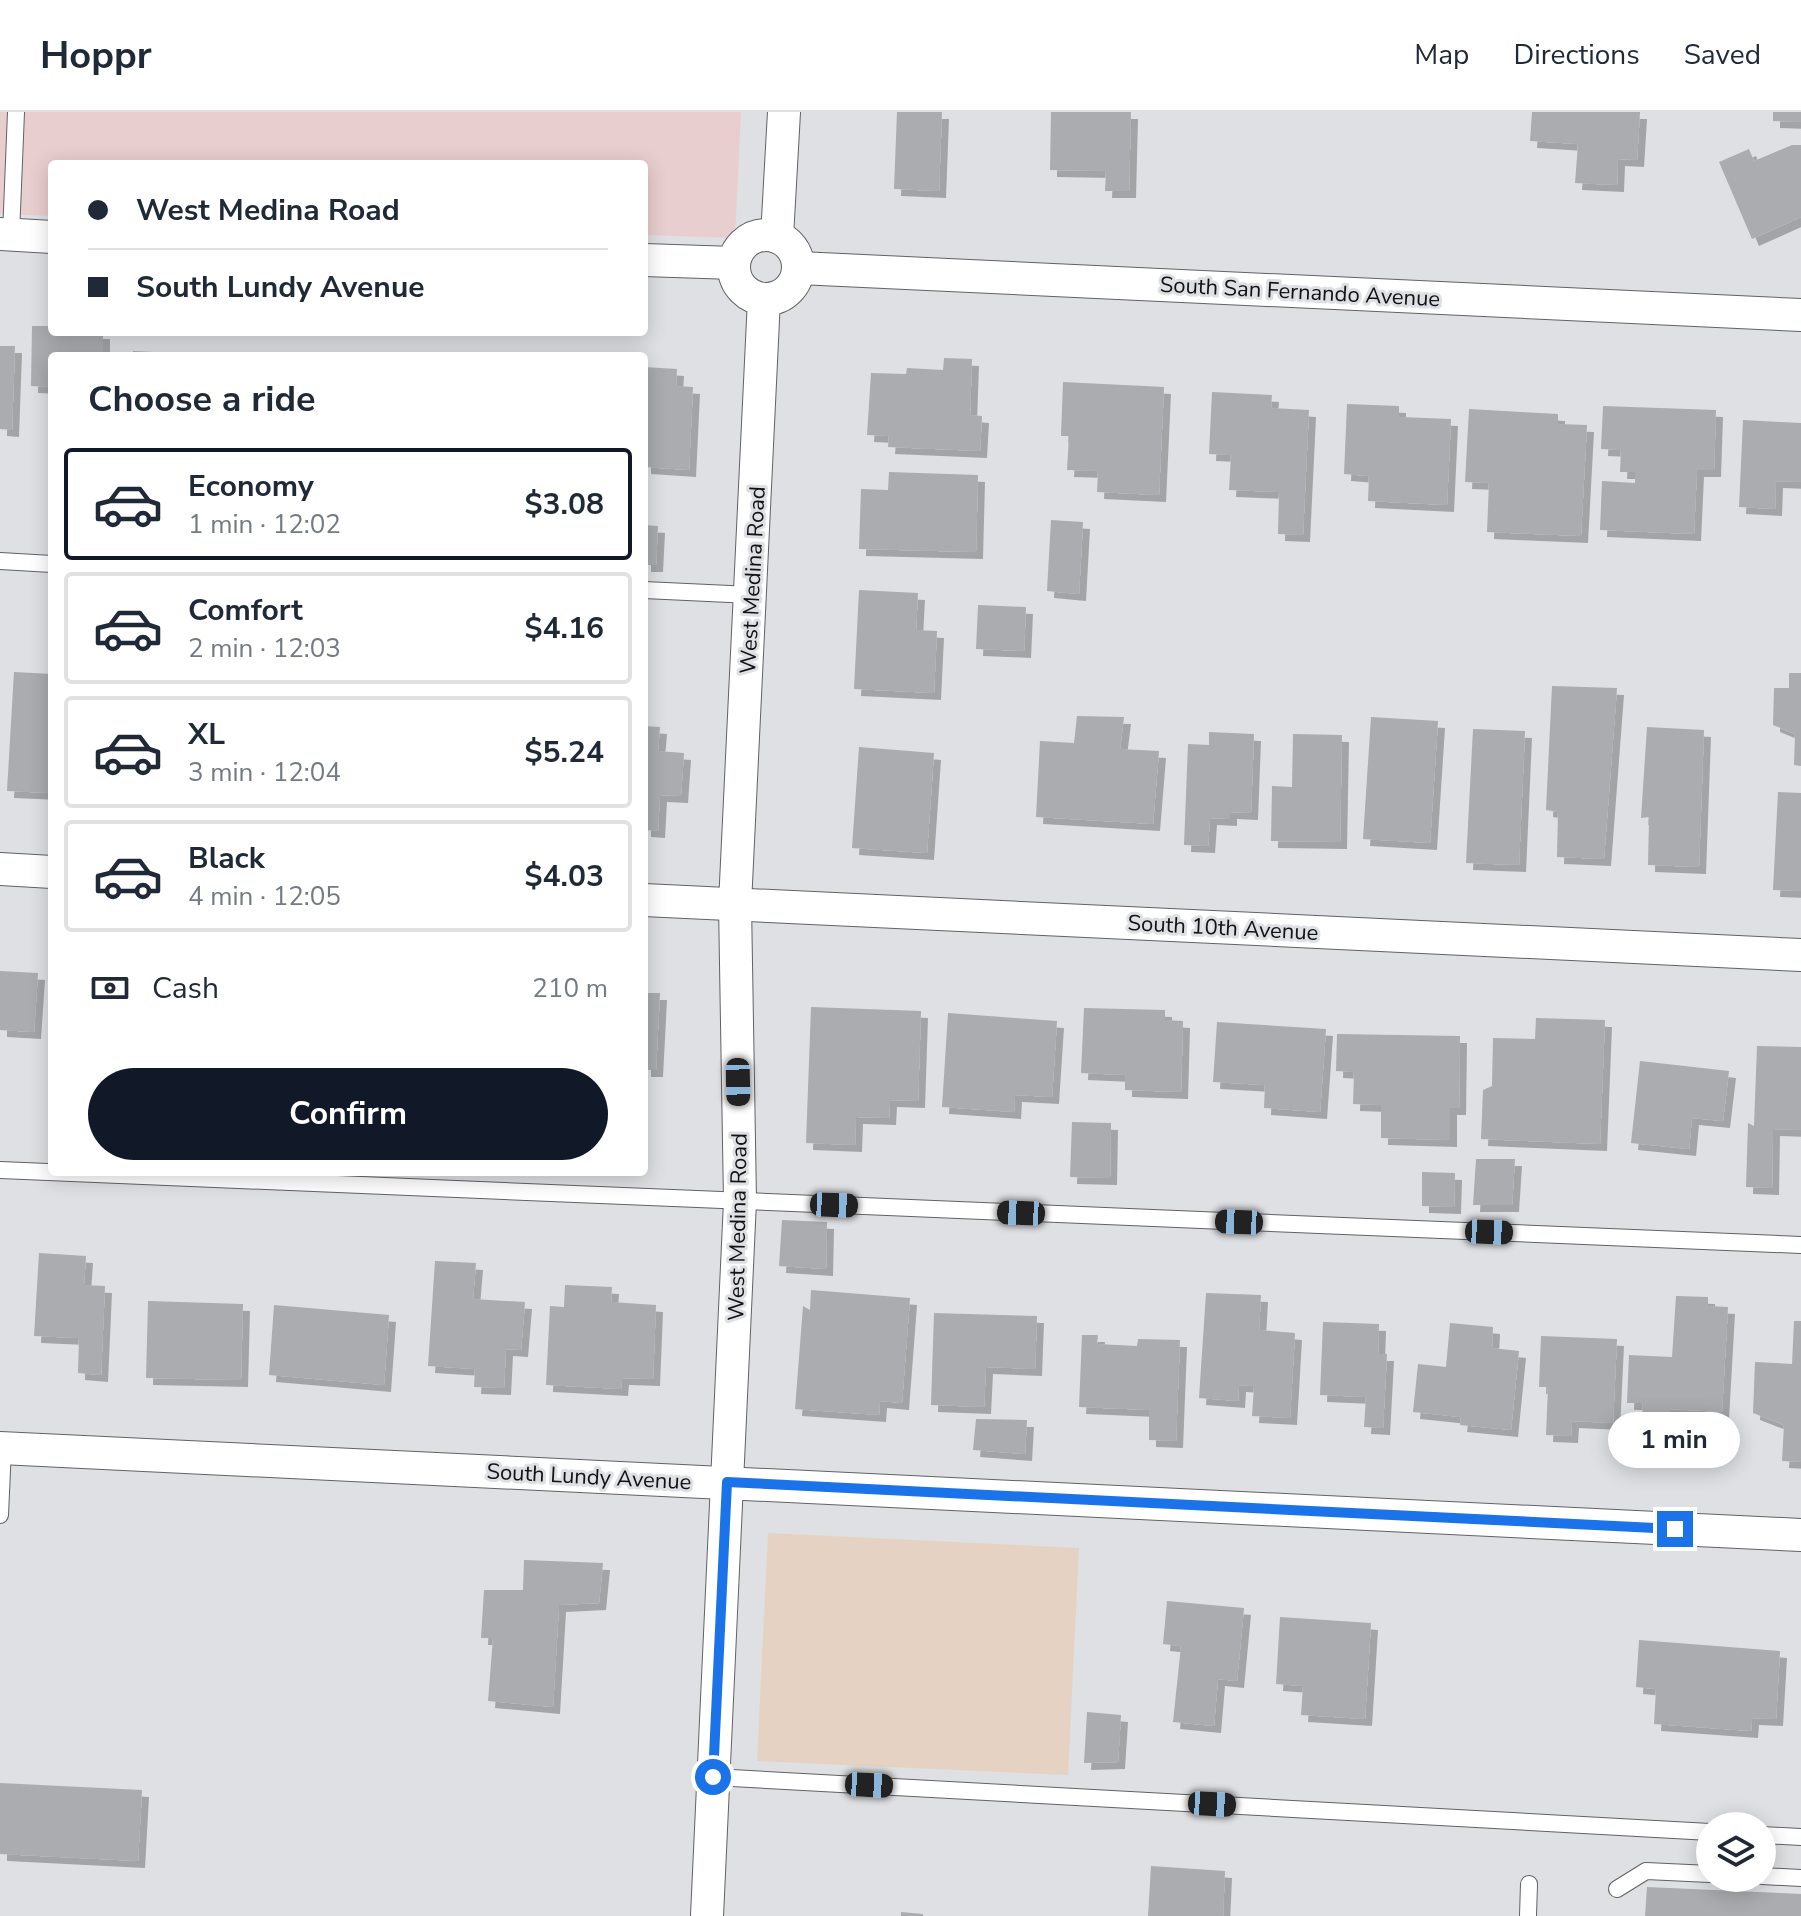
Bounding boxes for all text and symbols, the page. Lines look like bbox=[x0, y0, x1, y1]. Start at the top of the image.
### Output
text: Hoppr bbox=[40, 30, 152, 81]
text: Map bbox=[1414, 36, 1469, 74]
text: Directions bbox=[1513, 36, 1640, 74]
text: Saved bbox=[1684, 36, 1761, 74]
text: West Medina Road bbox=[136, 190, 400, 231]
text: South Lundy Avenue bbox=[136, 267, 425, 308]
street label: South San Fernando Avenue bbox=[1159, 270, 1441, 314]
text: Choose a ride bbox=[88, 375, 316, 424]
text: Economy bbox=[188, 466, 314, 507]
icon: car bbox=[92, 468, 164, 540]
text: $3.08 bbox=[525, 484, 604, 525]
street label: West Medina Road bbox=[733, 485, 773, 675]
text: 1 min · 12:02 bbox=[188, 507, 341, 542]
text: Comfort bbox=[188, 590, 303, 631]
icon: car bbox=[92, 592, 164, 664]
text: $4.16 bbox=[525, 608, 604, 649]
text: 2 min · 12:03 bbox=[188, 631, 341, 666]
text: XL bbox=[188, 714, 225, 755]
icon: car bbox=[92, 716, 164, 788]
text: $5.24 bbox=[525, 732, 604, 773]
text: 3 min · 12:04 bbox=[188, 755, 341, 790]
text: Black bbox=[188, 838, 265, 879]
icon: car bbox=[92, 840, 164, 912]
text: $4.03 bbox=[525, 856, 604, 897]
text: 4 min · 12:05 bbox=[188, 879, 341, 914]
street label: South 10th Avenue bbox=[1127, 908, 1319, 948]
icon: cash bbox=[88, 966, 132, 1010]
text: Cash bbox=[152, 968, 219, 1009]
text: 210 m bbox=[532, 971, 608, 1006]
car bbox=[726, 1058, 750, 1106]
button: Confirm bbox=[88, 1068, 608, 1160]
street label: West Medina Road bbox=[721, 1133, 755, 1321]
car bbox=[810, 1192, 858, 1218]
car bbox=[997, 1200, 1045, 1226]
car bbox=[1215, 1209, 1263, 1235]
car bbox=[1465, 1219, 1513, 1245]
callout: 1 min bbox=[1609, 1413, 1741, 1469]
text: 1 min bbox=[1640, 1422, 1708, 1457]
street label: South Lundy Avenue bbox=[486, 1457, 692, 1497]
route end bbox=[1657, 1511, 1693, 1547]
route start bbox=[695, 1759, 731, 1795]
car bbox=[844, 1772, 894, 1798]
car bbox=[1187, 1791, 1237, 1817]
map controls bbox=[1696, 1812, 1776, 1892]
button: layers bbox=[1696, 1812, 1776, 1892]

